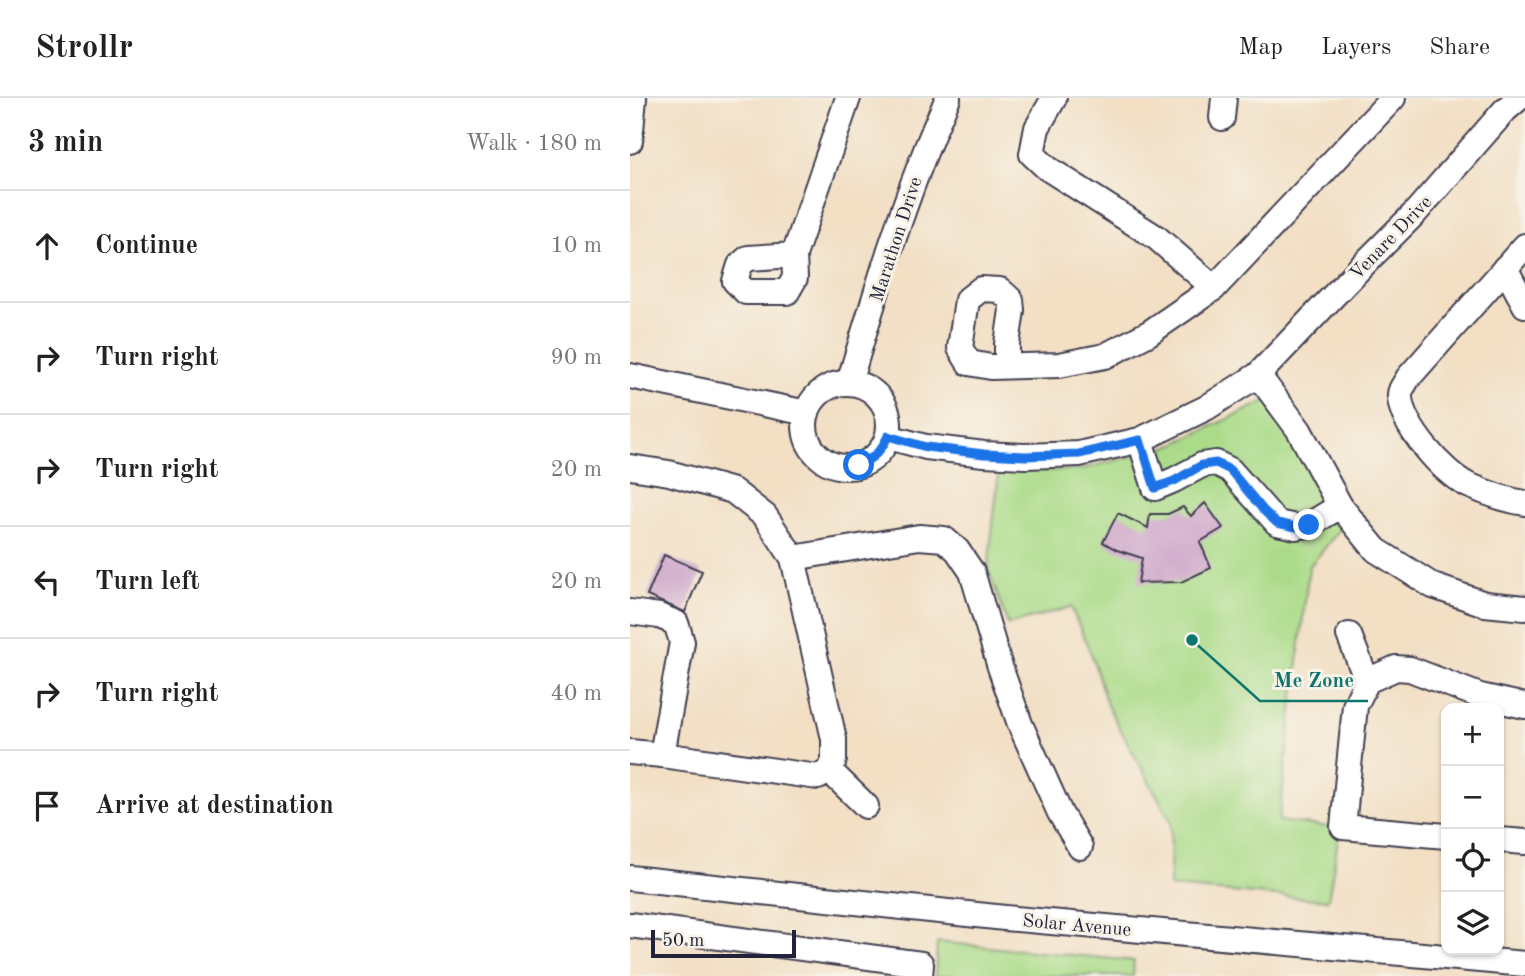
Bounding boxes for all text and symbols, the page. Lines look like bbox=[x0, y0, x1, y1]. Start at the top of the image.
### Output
text: Strollr bbox=[35, 32, 133, 65]
text: Map bbox=[1239, 36, 1283, 60]
text: Layers bbox=[1321, 36, 1391, 60]
text: Share bbox=[1429, 36, 1490, 60]
text: 3 min bbox=[28, 128, 103, 158]
text: Walk · 180 m bbox=[466, 132, 602, 155]
street label: Marathon Drive bbox=[868, 175, 927, 305]
street label: Venare Drive bbox=[1347, 193, 1436, 284]
icon: ahead bbox=[28, 227, 66, 265]
text: Continue bbox=[95, 233, 198, 259]
text: 10 m bbox=[551, 234, 602, 257]
icon: right bbox=[28, 339, 66, 377]
text: Turn right bbox=[95, 345, 218, 371]
text: 90 m bbox=[551, 346, 602, 369]
route start bbox=[843, 449, 874, 480]
icon: right bbox=[28, 451, 66, 489]
text: Turn right bbox=[95, 457, 218, 483]
text: 20 m bbox=[551, 458, 602, 481]
route end bbox=[1293, 509, 1324, 540]
icon: left bbox=[28, 563, 66, 601]
text: Turn left bbox=[95, 569, 200, 595]
text: 20 m bbox=[551, 570, 602, 593]
callout: Me Zone bbox=[1260, 659, 1368, 701]
text: Me Zone bbox=[1274, 671, 1354, 692]
icon: right bbox=[28, 675, 66, 713]
text: Turn right bbox=[95, 681, 218, 707]
text: 40 m bbox=[551, 682, 602, 705]
map controls bbox=[1441, 703, 1504, 955]
button: + bbox=[1441, 703, 1504, 766]
button: − bbox=[1441, 766, 1504, 829]
icon: arrive bbox=[28, 787, 66, 825]
text: Arrive at destination bbox=[95, 793, 334, 819]
button: locate bbox=[1441, 829, 1504, 892]
button: layers bbox=[1441, 892, 1504, 955]
street label: Solar Avenue bbox=[1022, 912, 1132, 941]
scale bar bbox=[651, 927, 796, 959]
text: 50 m bbox=[662, 932, 704, 951]

